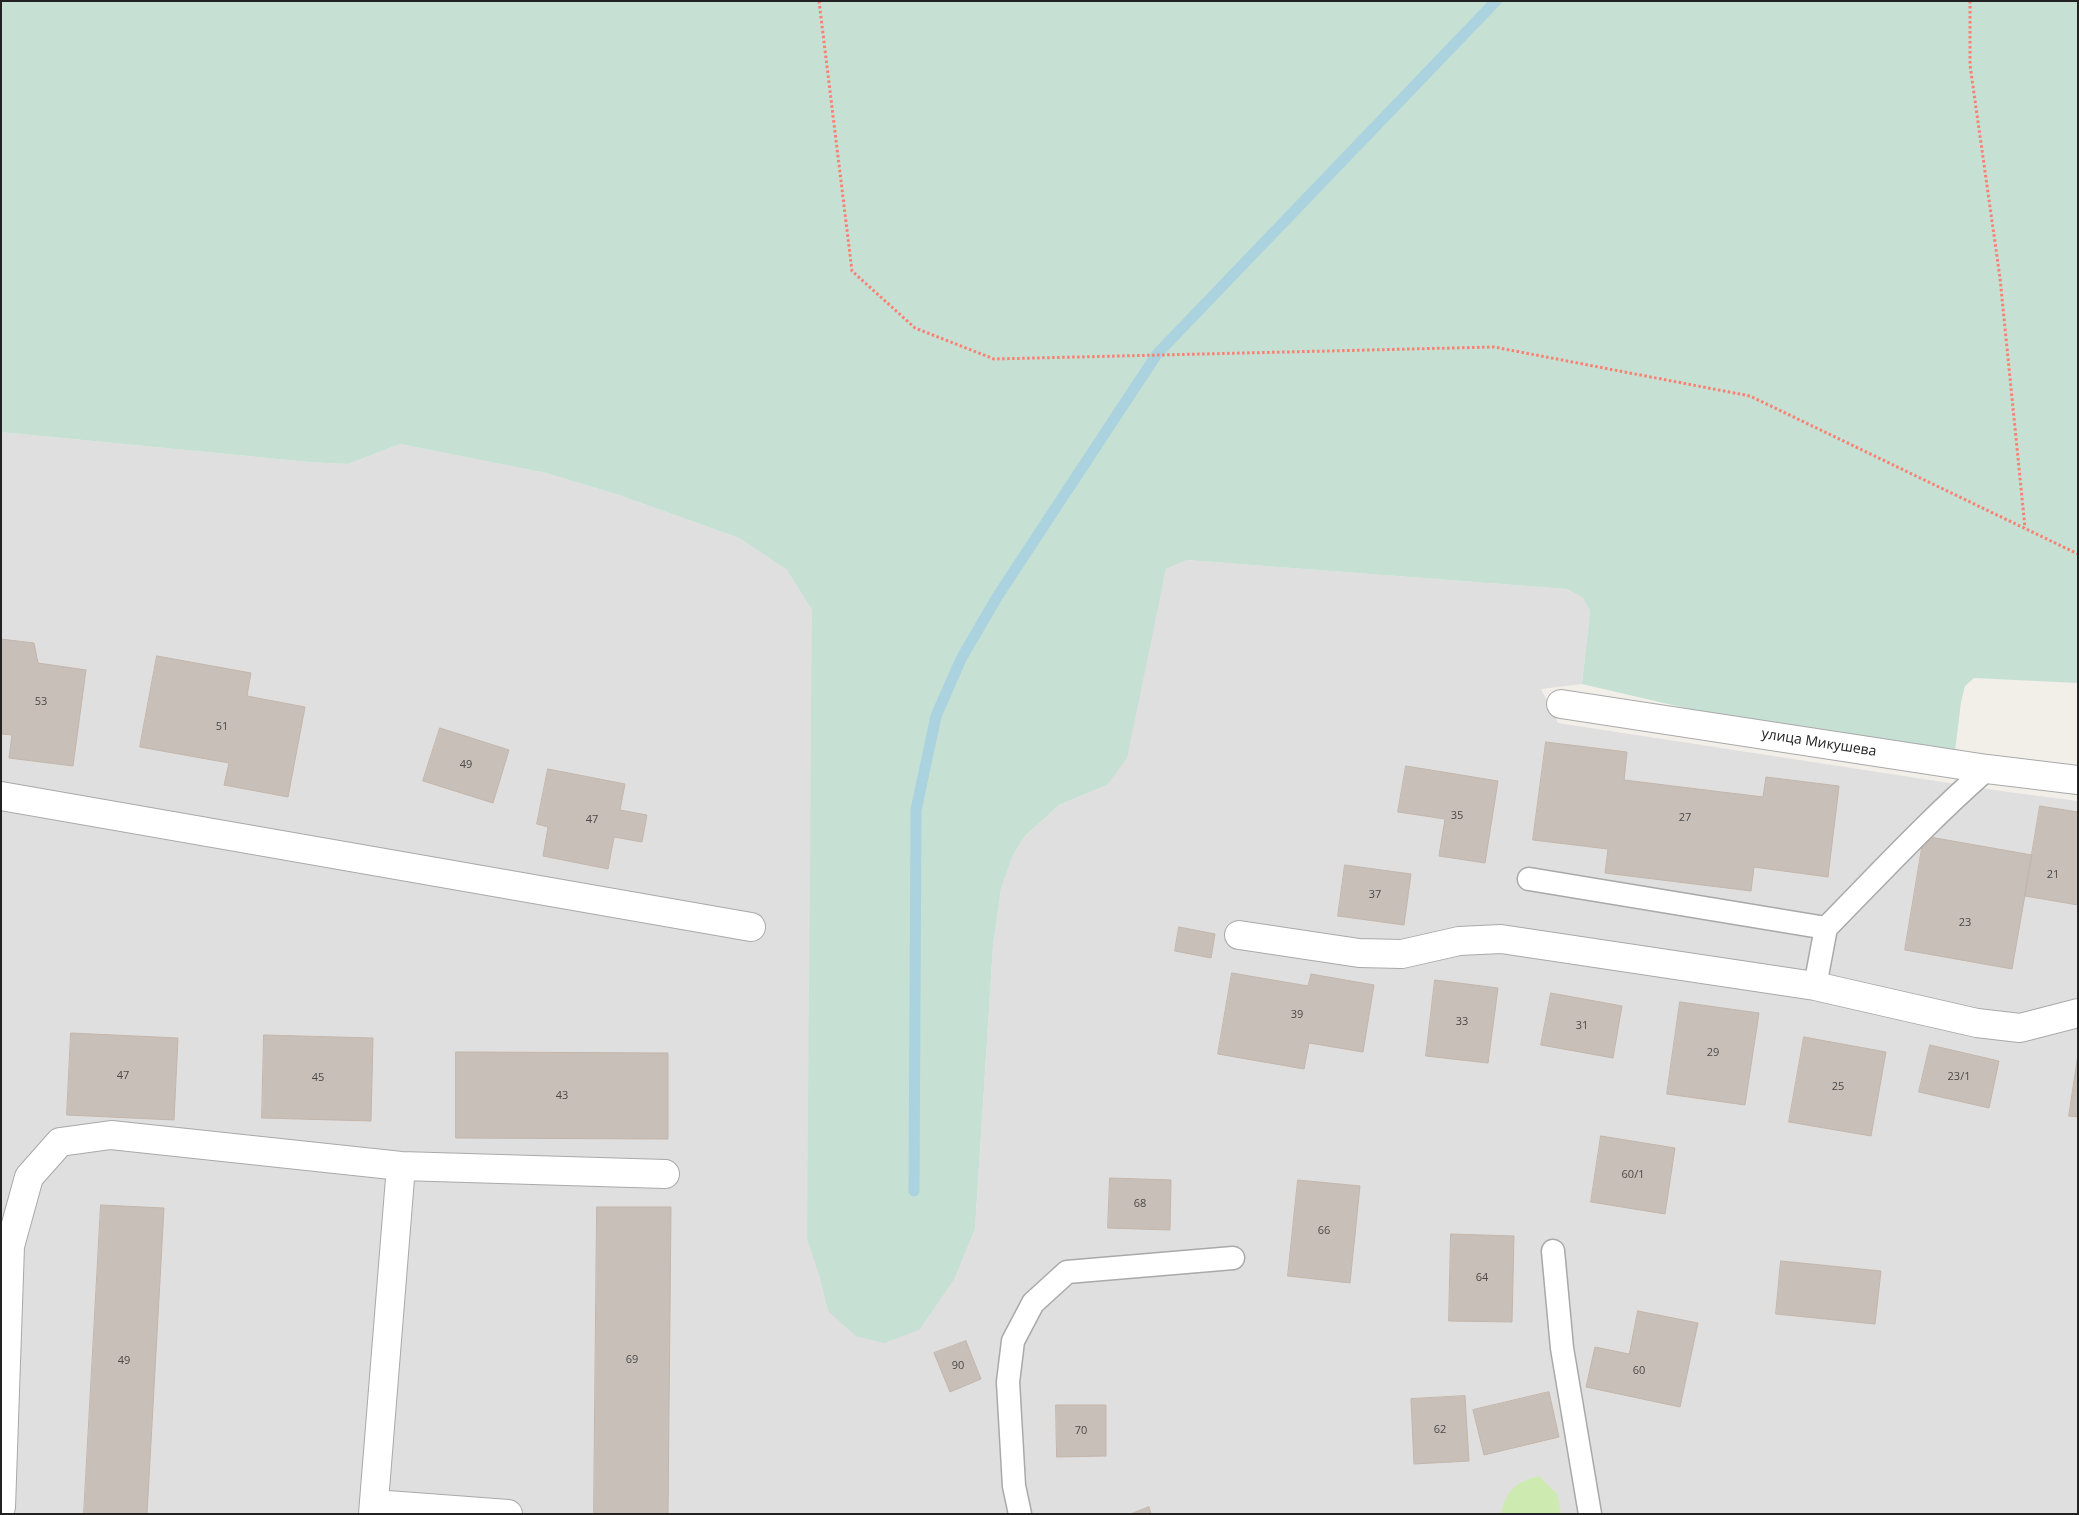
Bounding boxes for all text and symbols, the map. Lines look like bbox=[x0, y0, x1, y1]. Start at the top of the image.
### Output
house number: 53 bbox=[35, 695, 47, 709]
house number: 51 bbox=[216, 720, 228, 734]
street label: улица Микушева bbox=[1760, 726, 1878, 760]
house number: 49 bbox=[460, 758, 472, 772]
house number: 35 bbox=[1451, 809, 1463, 823]
house number: 27 bbox=[1679, 811, 1691, 825]
house number: 47 bbox=[586, 813, 598, 827]
house number: 21 bbox=[2047, 868, 2059, 882]
house number: 37 bbox=[1369, 888, 1381, 902]
house number: 23 bbox=[1959, 916, 1971, 930]
house number: 39 bbox=[1291, 1008, 1303, 1022]
house number: 33 bbox=[1456, 1015, 1468, 1029]
house number: 31 bbox=[1576, 1019, 1588, 1033]
house number: 29 bbox=[1707, 1046, 1719, 1060]
house number: 47 bbox=[117, 1069, 129, 1083]
house number: 23/1 bbox=[1948, 1070, 1970, 1084]
house number: 45 bbox=[312, 1071, 324, 1085]
house number: 25 bbox=[1832, 1080, 1844, 1094]
house number: 43 bbox=[556, 1089, 568, 1103]
house number: 60/1 bbox=[1622, 1168, 1644, 1182]
house number: 68 bbox=[1134, 1197, 1146, 1211]
house number: 66 bbox=[1318, 1224, 1330, 1238]
house number: 64 bbox=[1476, 1271, 1488, 1285]
house number: 69 bbox=[626, 1353, 638, 1367]
house number: 49 bbox=[118, 1354, 130, 1368]
house number: 90 bbox=[952, 1359, 964, 1373]
house number: 60 bbox=[1633, 1364, 1645, 1378]
house number: 62 bbox=[1434, 1423, 1446, 1437]
house number: 70 bbox=[1075, 1424, 1087, 1438]

